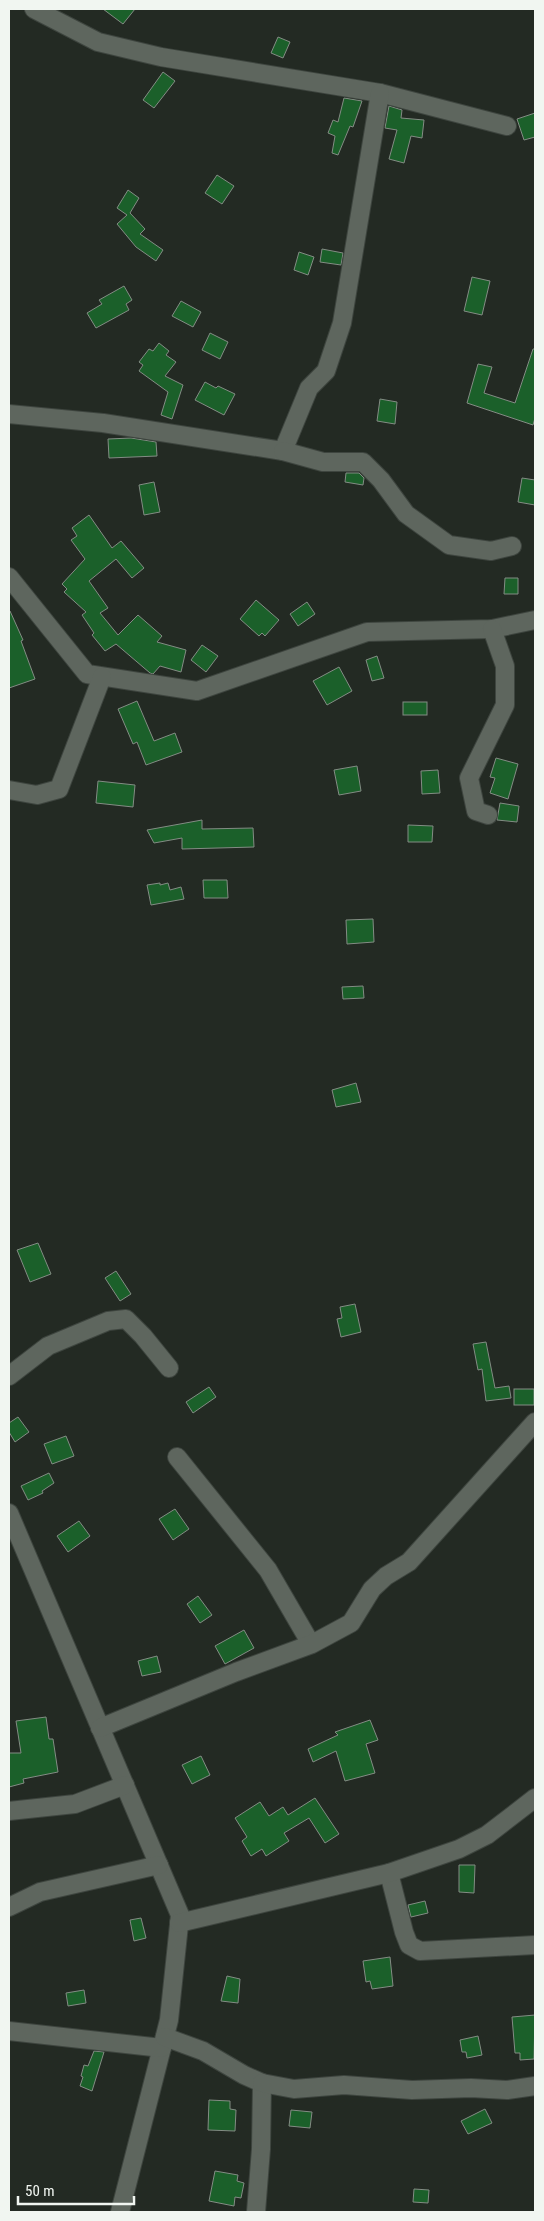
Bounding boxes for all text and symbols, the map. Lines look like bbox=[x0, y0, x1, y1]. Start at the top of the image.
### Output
scale bar bbox=[18, 2174, 134, 2206]
text: 50 m bbox=[25, 2182, 55, 2200]

